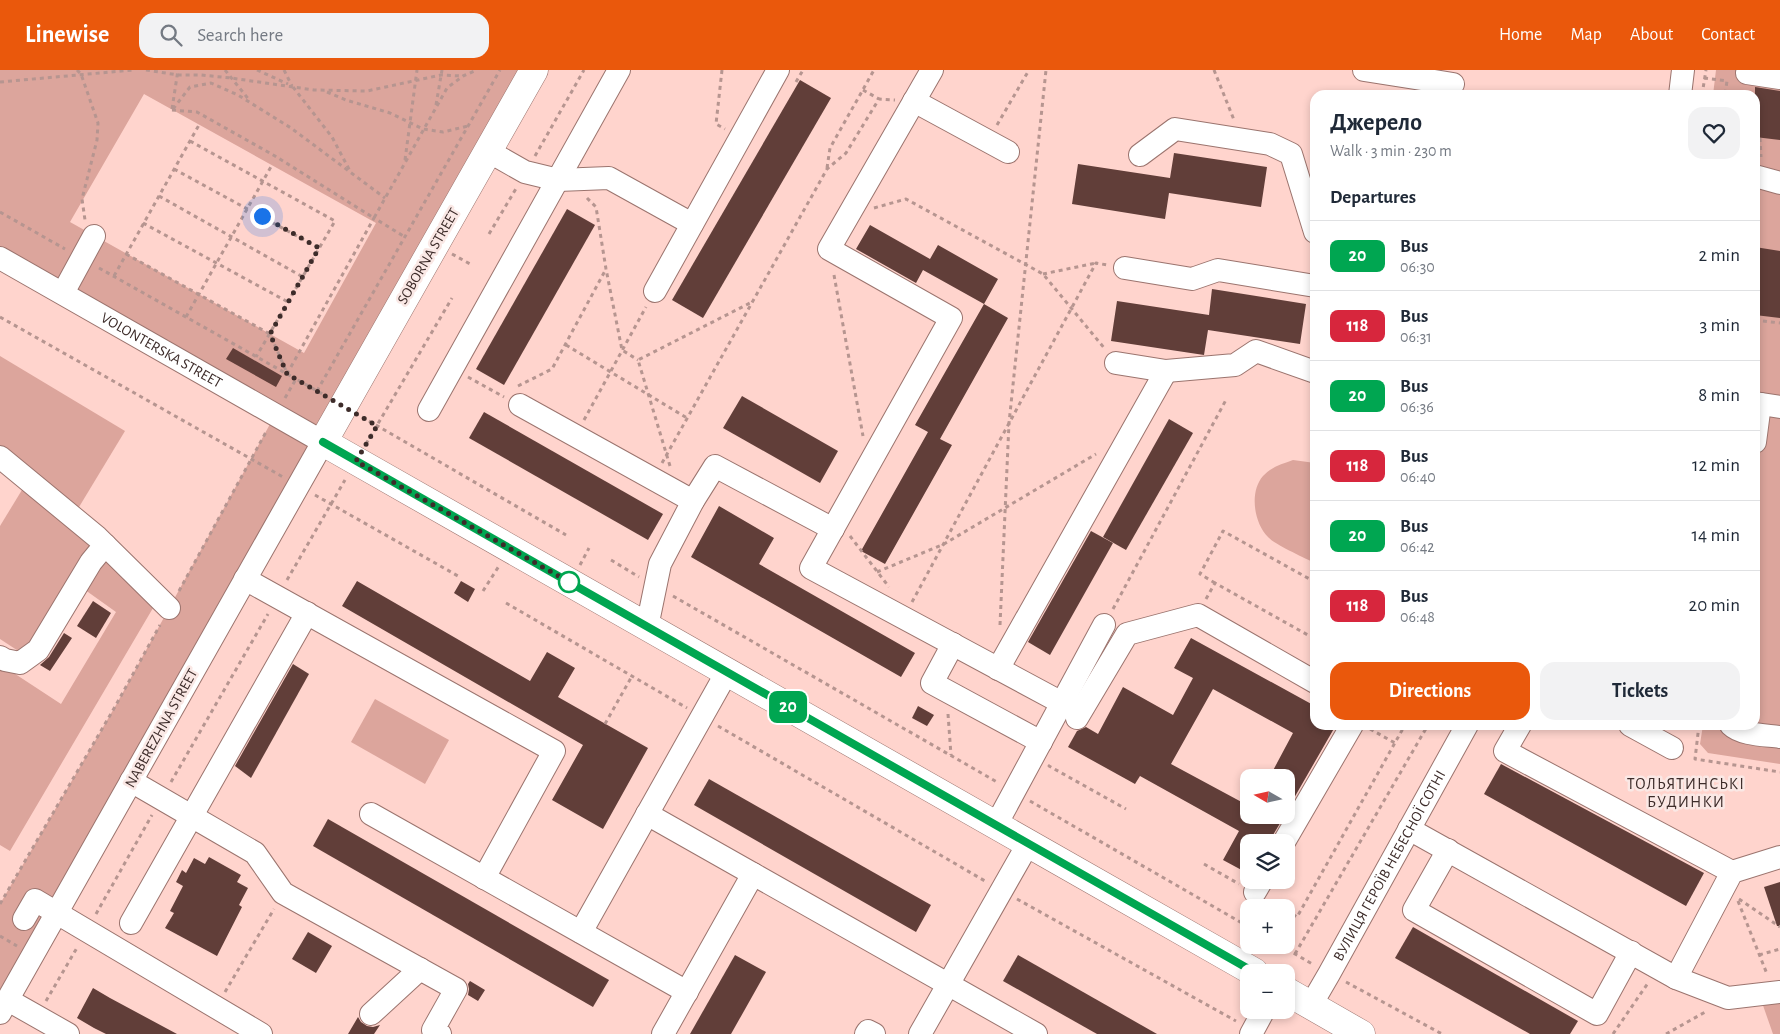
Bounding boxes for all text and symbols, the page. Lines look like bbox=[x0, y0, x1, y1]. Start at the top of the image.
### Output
search box bbox=[139, 13, 489, 58]
icon: search bbox=[157, 21, 185, 49]
text: Linewise bbox=[25, 23, 109, 47]
text: Search here bbox=[197, 26, 283, 45]
text: Home bbox=[1499, 26, 1542, 44]
text: Map bbox=[1570, 26, 1602, 44]
text: About bbox=[1630, 26, 1673, 44]
text: Contact bbox=[1701, 26, 1755, 44]
button: heart bbox=[1688, 107, 1740, 159]
text: Джерело bbox=[1330, 111, 1422, 135]
text: Walk · 3 min · 230 m bbox=[1330, 143, 1452, 159]
text: Departures bbox=[1330, 188, 1416, 207]
your location bbox=[250, 204, 275, 229]
street label: SOBORNA STREET bbox=[395, 205, 462, 307]
text: Bus bbox=[1400, 237, 1428, 256]
text: 2 min bbox=[1699, 246, 1740, 265]
text: 20 bbox=[1349, 247, 1366, 265]
text: 06:30 bbox=[1400, 259, 1435, 275]
text: Bus bbox=[1400, 307, 1428, 326]
street label: VOLONTERSKA STREET bbox=[98, 310, 225, 391]
text: 3 min bbox=[1699, 316, 1740, 335]
text: 118 bbox=[1347, 317, 1368, 335]
text: 06:31 bbox=[1400, 329, 1432, 345]
text: Bus bbox=[1400, 377, 1428, 396]
text: 8 min bbox=[1698, 386, 1740, 405]
text: 20 bbox=[1349, 387, 1366, 405]
text: 06:36 bbox=[1400, 399, 1434, 415]
text: Bus bbox=[1400, 447, 1428, 466]
text: 12 min bbox=[1692, 456, 1740, 475]
text: 118 bbox=[1347, 457, 1368, 475]
text: 06:40 bbox=[1400, 469, 1436, 485]
text: Bus bbox=[1400, 517, 1428, 536]
text: 14 min bbox=[1692, 526, 1740, 545]
text: 20 bbox=[1349, 527, 1366, 545]
text: 06:42 bbox=[1400, 539, 1435, 555]
unlabelled marker bbox=[558, 571, 580, 593]
text: Bus bbox=[1400, 587, 1428, 606]
text: 20 min bbox=[1689, 596, 1740, 615]
text: 118 bbox=[1347, 597, 1368, 615]
text: 06:48 bbox=[1400, 609, 1435, 625]
button: Directions bbox=[1330, 662, 1530, 720]
button: Tickets bbox=[1540, 662, 1740, 720]
street label: NABEREZHNA STREET bbox=[122, 666, 201, 790]
line badge: 20 bbox=[766, 691, 810, 723]
text: 20 bbox=[779, 698, 797, 716]
street label: ВУЛИЦЯ ГЕРОЇВ НЕБЕСНОЇ СОТНІ bbox=[1331, 768, 1448, 964]
north arrow bbox=[1240, 769, 1295, 824]
map controls bbox=[1240, 769, 1295, 1019]
district label: ТОЛЬЯТИНСЬКІ БУДИНКИ bbox=[1627, 776, 1745, 810]
button: layers bbox=[1240, 834, 1295, 889]
button: + bbox=[1240, 899, 1295, 954]
button: − bbox=[1240, 964, 1295, 1019]

